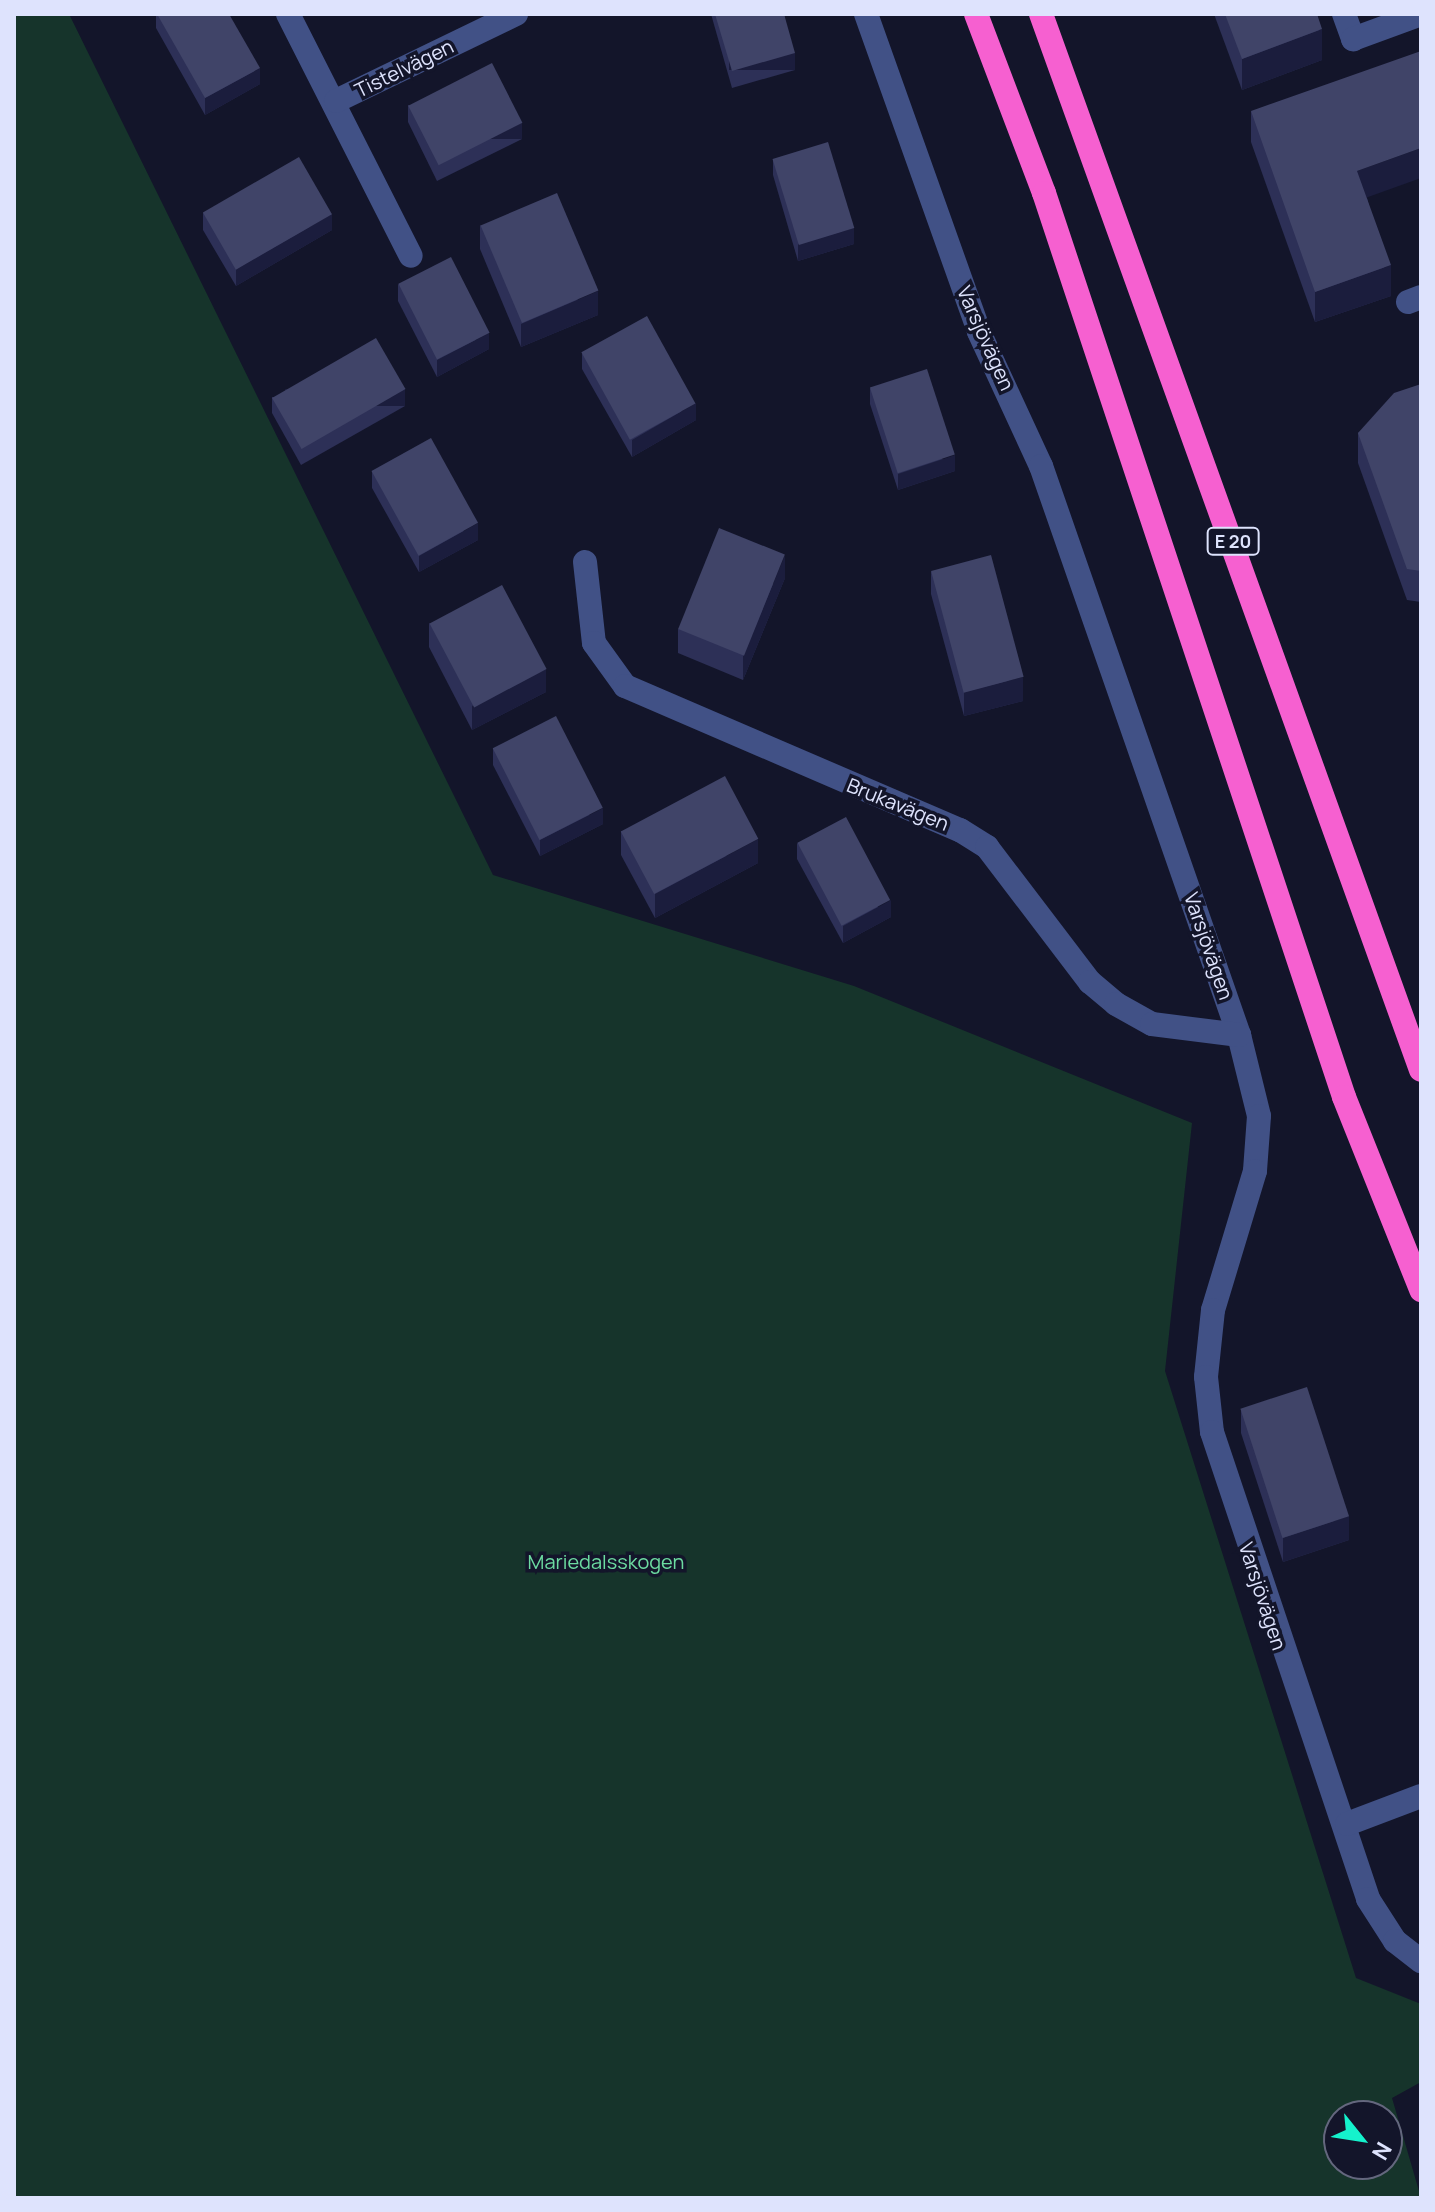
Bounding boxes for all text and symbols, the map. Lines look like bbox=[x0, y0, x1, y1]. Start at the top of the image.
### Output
street label: Tistelvägen bbox=[351, 34, 457, 102]
street label: Varsjövägen bbox=[952, 282, 1020, 394]
road number: E 20 bbox=[1205, 527, 1261, 555]
street label: Brukavägen bbox=[844, 773, 952, 835]
street label: Varsjövägen bbox=[1179, 889, 1239, 1003]
street label: Varsjövägen bbox=[1234, 1539, 1292, 1653]
park label: Mariedalsskogen bbox=[528, 1549, 684, 1573]
north arrow bbox=[1323, 2100, 1403, 2180]
text: N bbox=[1365, 2137, 1399, 2165]

